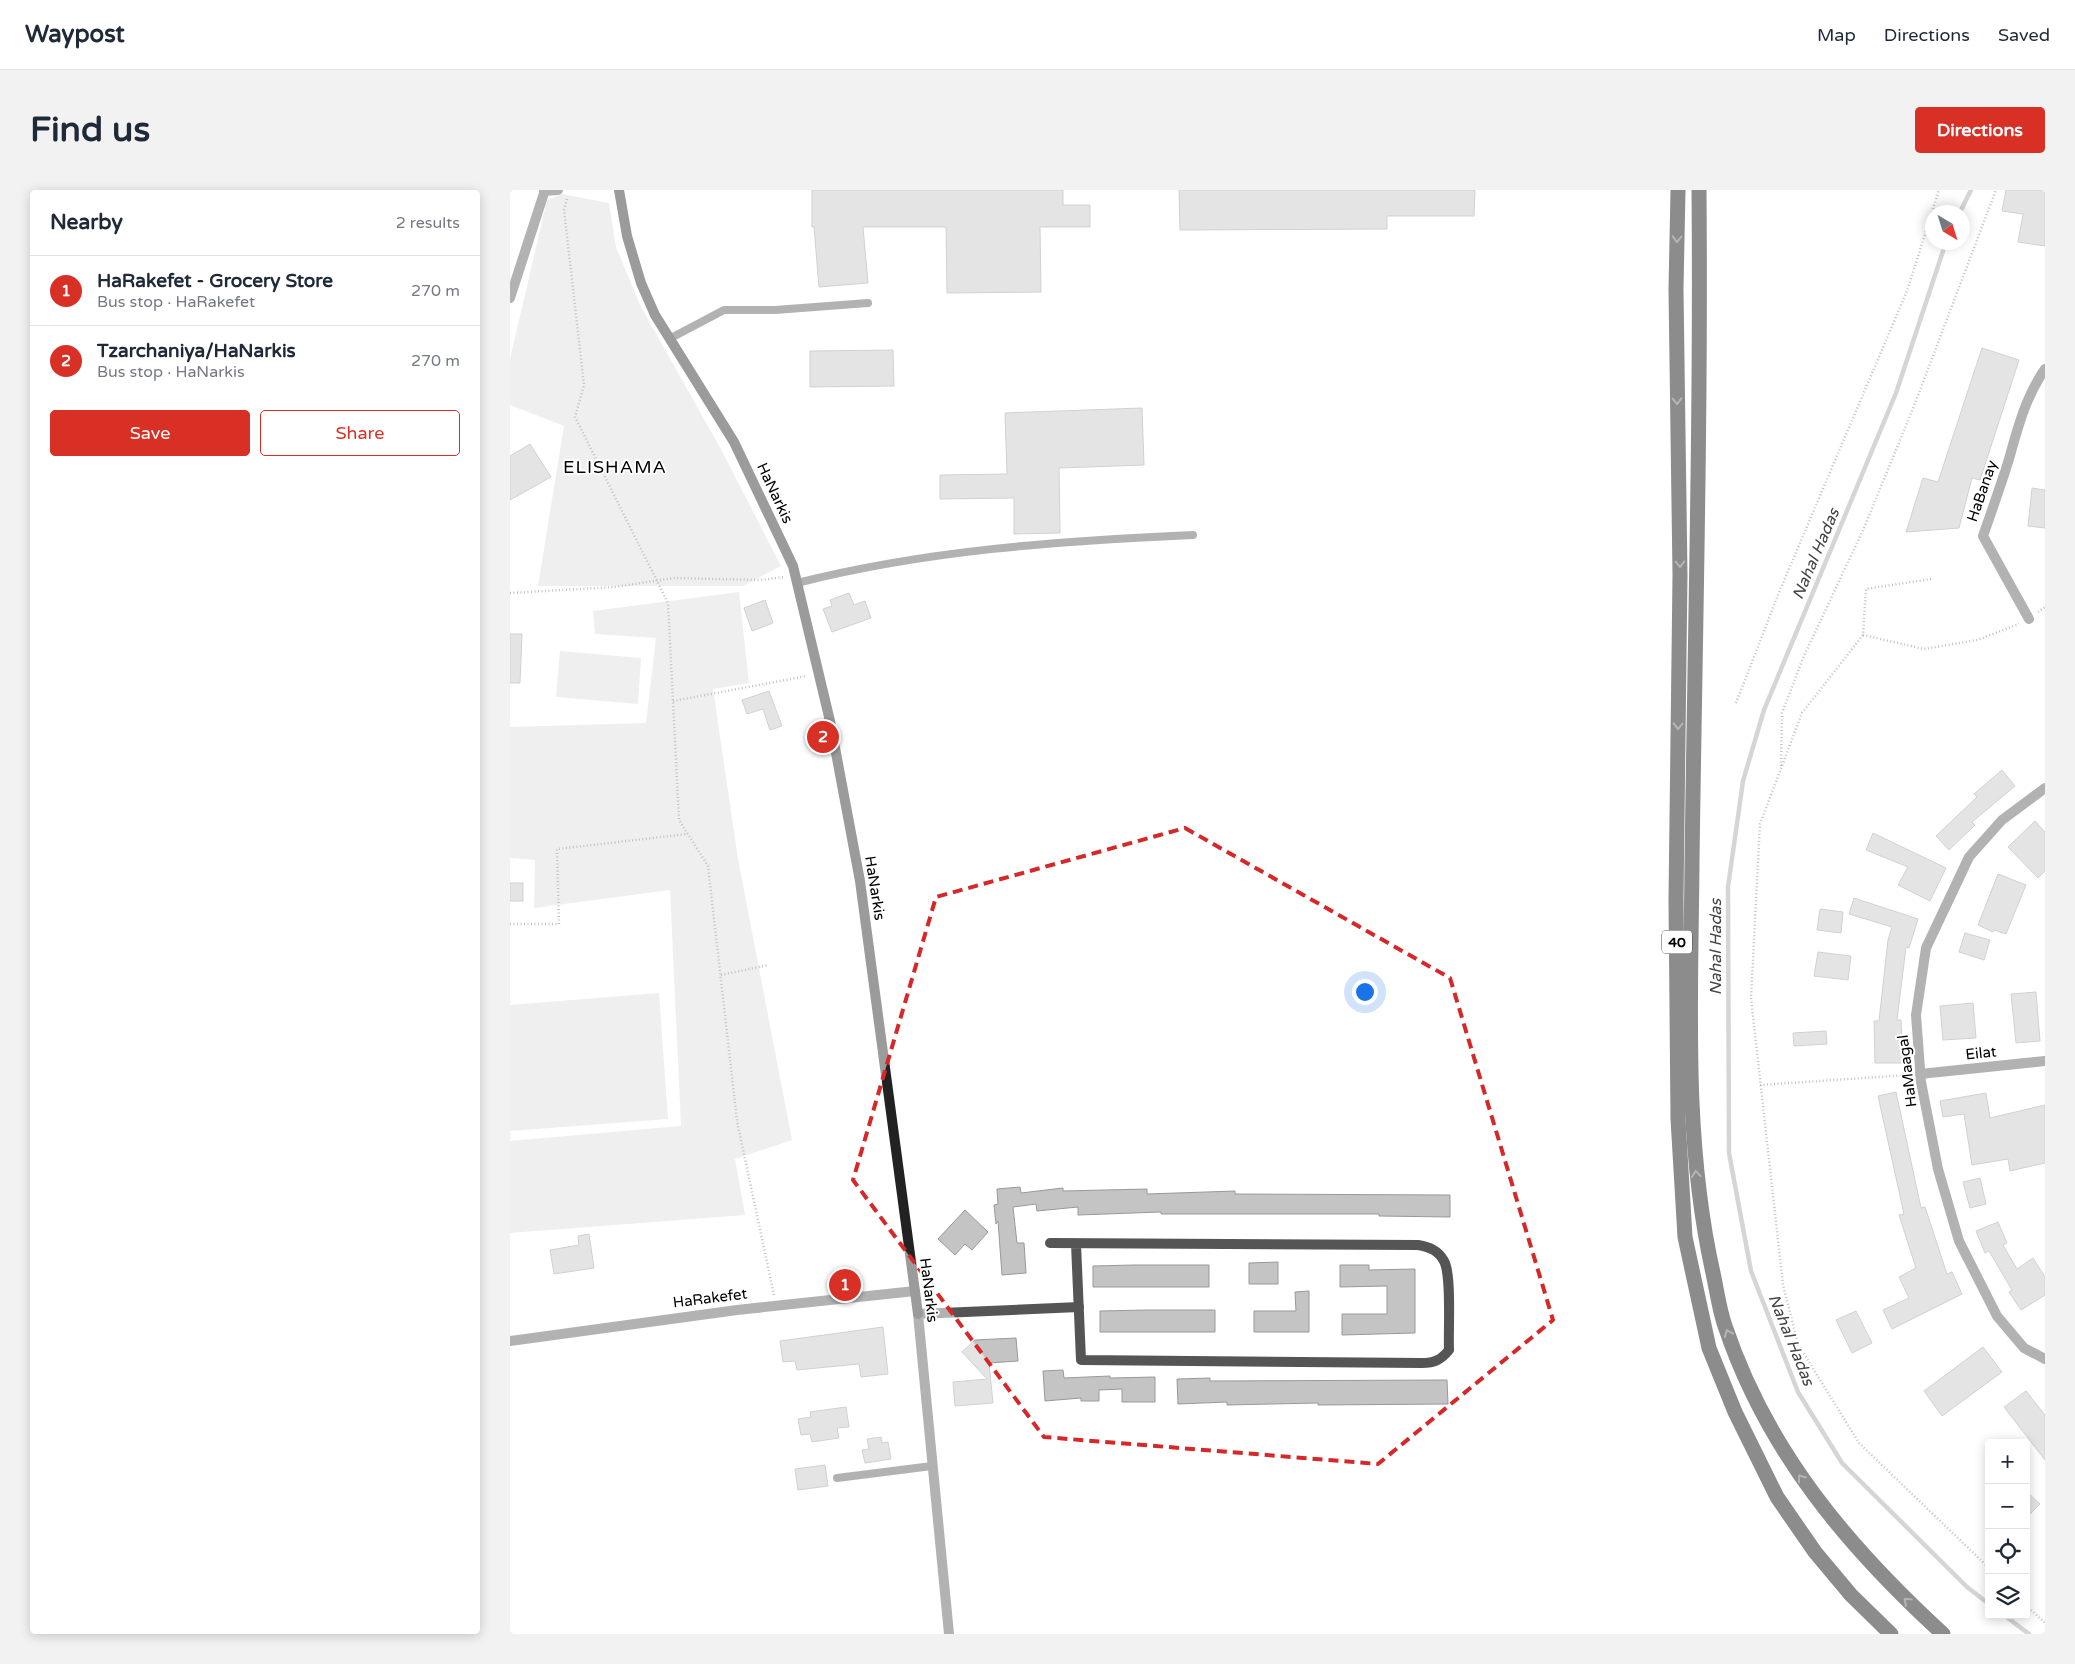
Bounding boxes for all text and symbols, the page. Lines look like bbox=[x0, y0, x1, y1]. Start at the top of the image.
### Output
text: Waypost bbox=[25, 20, 125, 49]
text: Map bbox=[1817, 24, 1856, 46]
text: Directions bbox=[1884, 24, 1970, 46]
text: Saved bbox=[1998, 24, 2050, 46]
button: Directions bbox=[1915, 107, 2045, 153]
text: Find us bbox=[30, 109, 150, 151]
north arrow bbox=[1925, 205, 1970, 250]
text: Nearby bbox=[50, 210, 123, 235]
text: 2 results bbox=[396, 213, 460, 233]
one-way arrow bbox=[1672, 235, 1682, 243]
text: HaRakefet - Grocery Store bbox=[97, 270, 333, 292]
text: 1 bbox=[61, 281, 71, 301]
text: 270 m bbox=[411, 281, 460, 301]
text: Bus stop · HaRakefet bbox=[97, 292, 255, 312]
text: Tzarchaniya/HaNarkis bbox=[97, 340, 296, 362]
text: 2 bbox=[61, 351, 71, 371]
text: 270 m bbox=[411, 351, 460, 371]
text: Bus stop · HaNarkis bbox=[97, 362, 245, 382]
one-way arrow bbox=[1672, 397, 1683, 405]
button: Save bbox=[50, 410, 250, 456]
button: Share bbox=[260, 410, 460, 456]
district label: ELISHAMA bbox=[563, 456, 667, 478]
street label: HaBanay bbox=[1963, 458, 2001, 524]
street label: HaNarkis bbox=[753, 460, 797, 526]
water label: Nahal Hadas bbox=[1788, 504, 1845, 602]
one-way arrow bbox=[1675, 560, 1685, 568]
pin: 2 bbox=[807, 718, 839, 756]
one-way arrow bbox=[1673, 722, 1683, 730]
street label: HaNarkis bbox=[861, 855, 889, 921]
water label: Nahal Hadas bbox=[1706, 897, 1726, 995]
road number: 40 bbox=[1662, 930, 1692, 954]
your location bbox=[1352, 979, 1378, 1005]
street label: HaMaagal bbox=[1894, 1034, 1920, 1108]
street label: Eilat bbox=[1965, 1042, 1998, 1064]
one-way arrow bbox=[1691, 1170, 1702, 1178]
street label: HaNarkis bbox=[916, 1257, 942, 1323]
pin: 1 bbox=[829, 1266, 861, 1304]
street label: HaRakefet bbox=[672, 1284, 748, 1311]
water label: Nahal Hadas bbox=[1764, 1291, 1819, 1390]
one-way arrow bbox=[1724, 1329, 1734, 1338]
map controls bbox=[1985, 1439, 2030, 1619]
button: + bbox=[1985, 1439, 2030, 1484]
one-way arrow bbox=[1798, 1474, 1807, 1484]
button: − bbox=[1985, 1484, 2030, 1529]
button: locate bbox=[1985, 1529, 2030, 1574]
button: layers bbox=[1985, 1574, 2030, 1619]
one-way arrow bbox=[1903, 1598, 1912, 1607]

